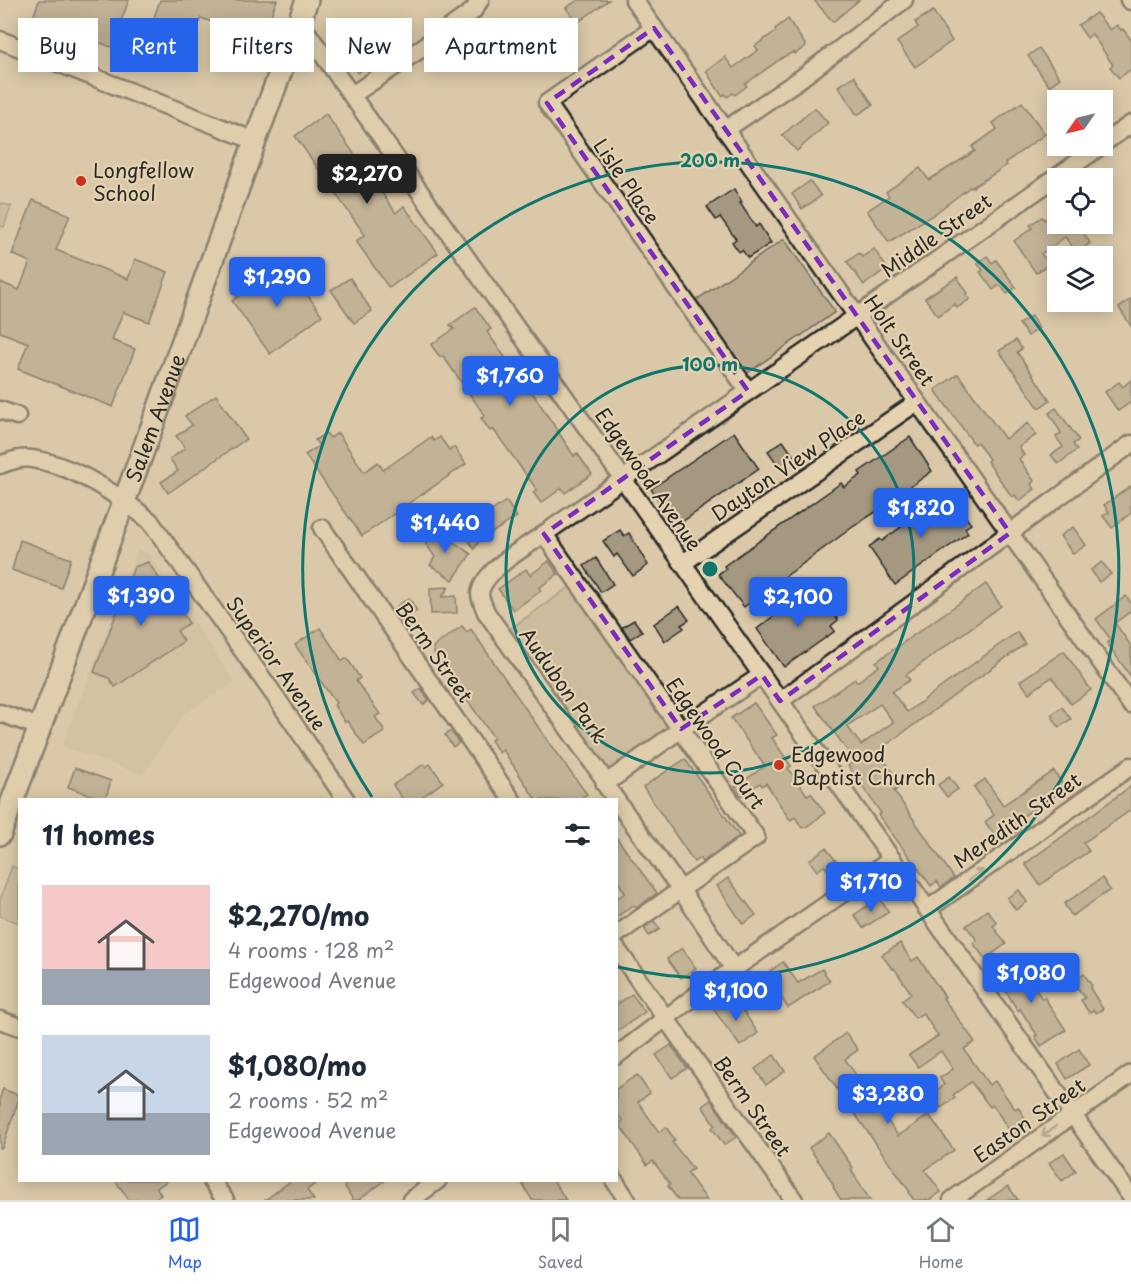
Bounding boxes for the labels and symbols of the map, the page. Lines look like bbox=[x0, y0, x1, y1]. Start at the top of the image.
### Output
north arrow bbox=[1047, 90, 1113, 156]
street label: Lisle Place bbox=[586, 132, 668, 230]
text: 200 m bbox=[680, 146, 740, 173]
pin: $2,270 bbox=[318, 154, 416, 205]
place label: Longfellow School bbox=[93, 155, 194, 208]
marker: Longfellow School bbox=[74, 174, 88, 188]
street label: Middle Street bbox=[875, 186, 997, 284]
pin: $1,290 bbox=[228, 257, 326, 308]
street label: Holt Street bbox=[857, 288, 943, 392]
street label: Salem Avenue bbox=[118, 350, 192, 486]
text: 100 m bbox=[682, 350, 738, 377]
pin: $1,760 bbox=[461, 356, 559, 407]
street label: Edgewood Avenue bbox=[588, 401, 710, 557]
street label: Dayton View Place bbox=[705, 402, 871, 528]
pin: $1,820 bbox=[872, 488, 970, 539]
pin: $1,440 bbox=[396, 503, 494, 554]
centre of rings bbox=[700, 559, 720, 579]
pin: $1,390 bbox=[92, 576, 190, 627]
pin: $2,100 bbox=[749, 577, 847, 628]
street label: Superior Avenue bbox=[220, 590, 334, 736]
street label: Berm Street bbox=[389, 595, 481, 709]
street label: Audubon Park bbox=[513, 621, 615, 749]
street label: Edgewood Court bbox=[659, 671, 773, 815]
place label: Edgewood Baptist Church bbox=[791, 739, 936, 792]
marker: Edgewood Baptist Church bbox=[772, 758, 786, 772]
street label: Meredith Street bbox=[947, 765, 1087, 875]
pin: $1,710 bbox=[822, 862, 920, 913]
one-way arrow bbox=[967, 869, 983, 881]
pin: $1,080 bbox=[982, 953, 1080, 1004]
pin: $1,100 bbox=[687, 971, 785, 1022]
street label: Berm Street bbox=[707, 1049, 799, 1163]
street label: Easton Street bbox=[967, 1070, 1091, 1170]
pin: $3,280 bbox=[839, 1074, 937, 1125]
one-way arrow bbox=[1041, 1125, 1057, 1137]

